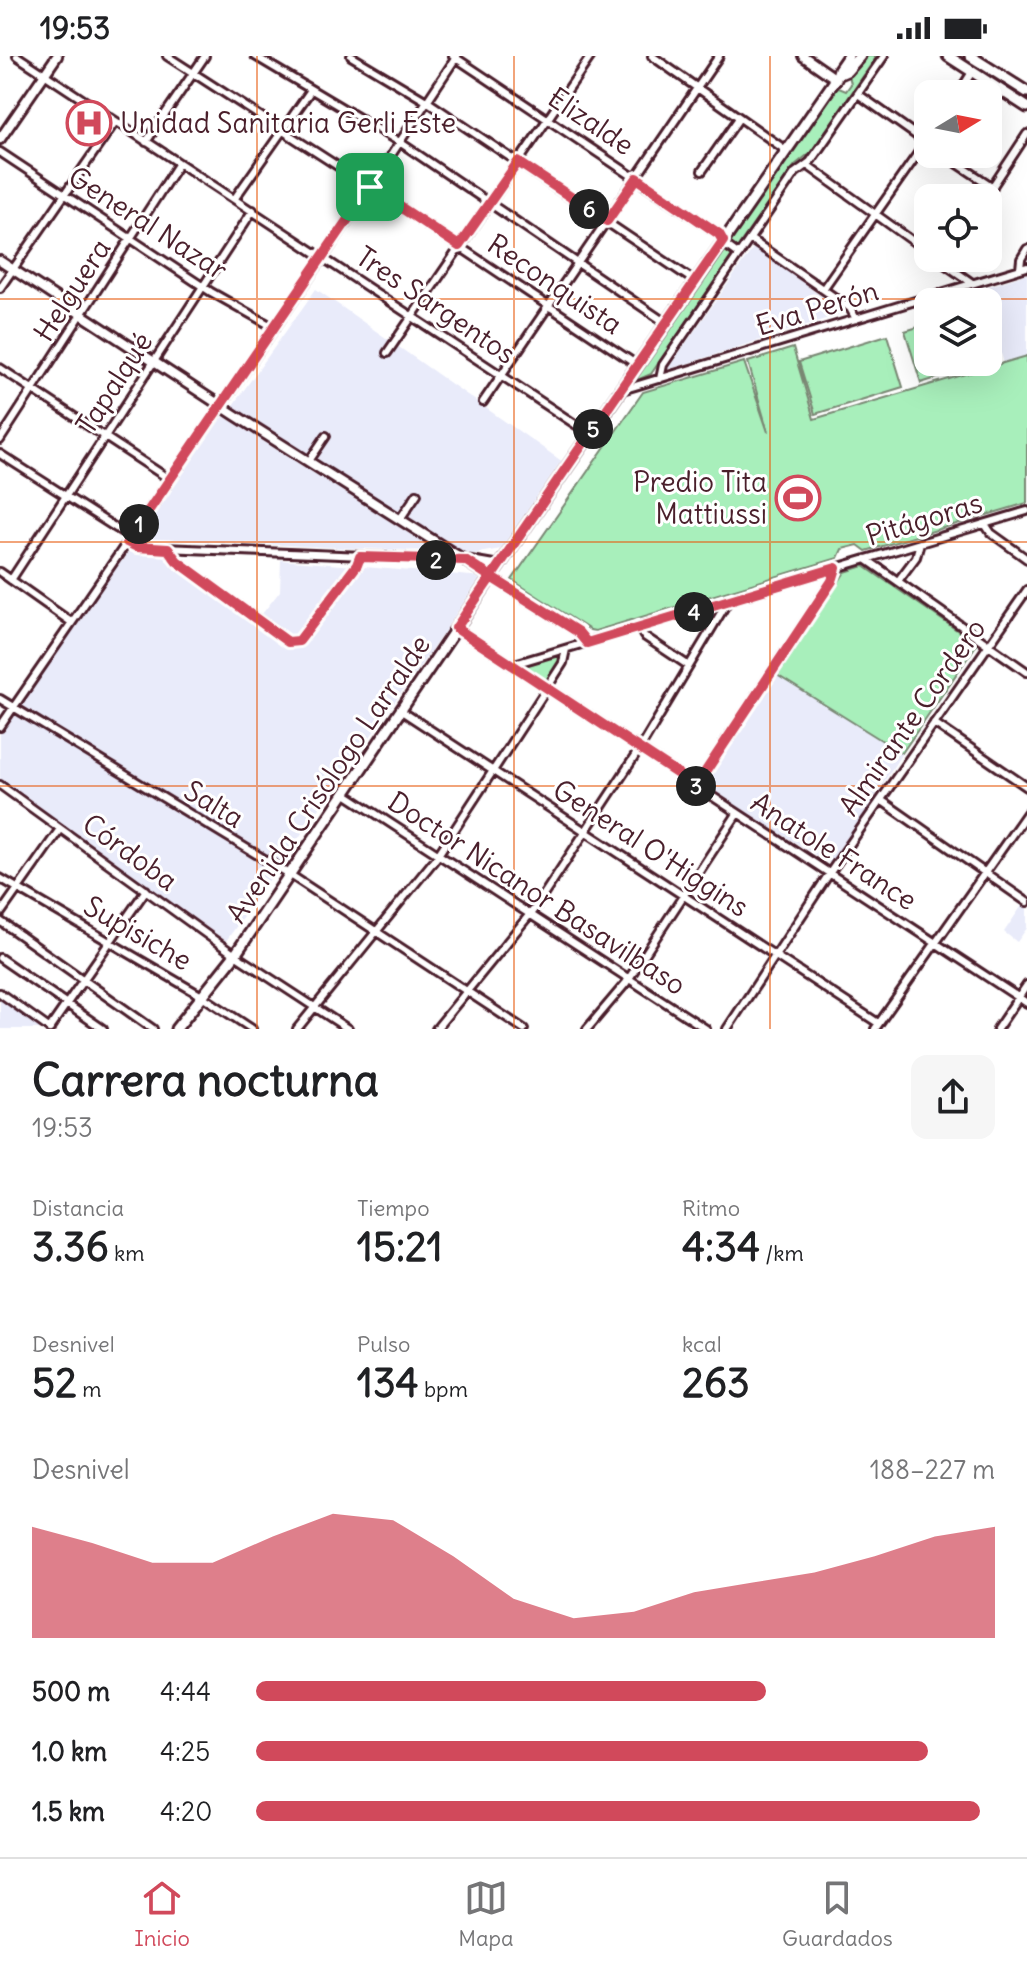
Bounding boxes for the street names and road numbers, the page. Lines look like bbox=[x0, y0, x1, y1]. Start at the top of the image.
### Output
street label: Elizalde bbox=[541, 79, 641, 163]
street label: General Nazar bbox=[62, 158, 234, 288]
street label: Reconquista bbox=[481, 226, 629, 342]
street label: Helguera bbox=[26, 232, 118, 348]
street label: Tres Sargentos bbox=[349, 238, 523, 372]
street label: Eva Perón bbox=[751, 272, 883, 344]
street label: Tapalqué bbox=[68, 325, 160, 441]
street label: Pitágoras bbox=[862, 484, 986, 554]
street label: Almirante Cordero bbox=[831, 612, 993, 822]
street label: Avenida Crisólogo Larralde bbox=[218, 628, 438, 930]
street label: General O'Higgins bbox=[546, 771, 756, 925]
street label: Salta bbox=[178, 772, 250, 836]
street label: Doctor Nicanor Basavilbaso bbox=[381, 783, 693, 1003]
street label: Anatole France bbox=[744, 784, 924, 918]
street label: Córdoba bbox=[75, 806, 185, 898]
street label: Supisiche bbox=[78, 888, 198, 978]

